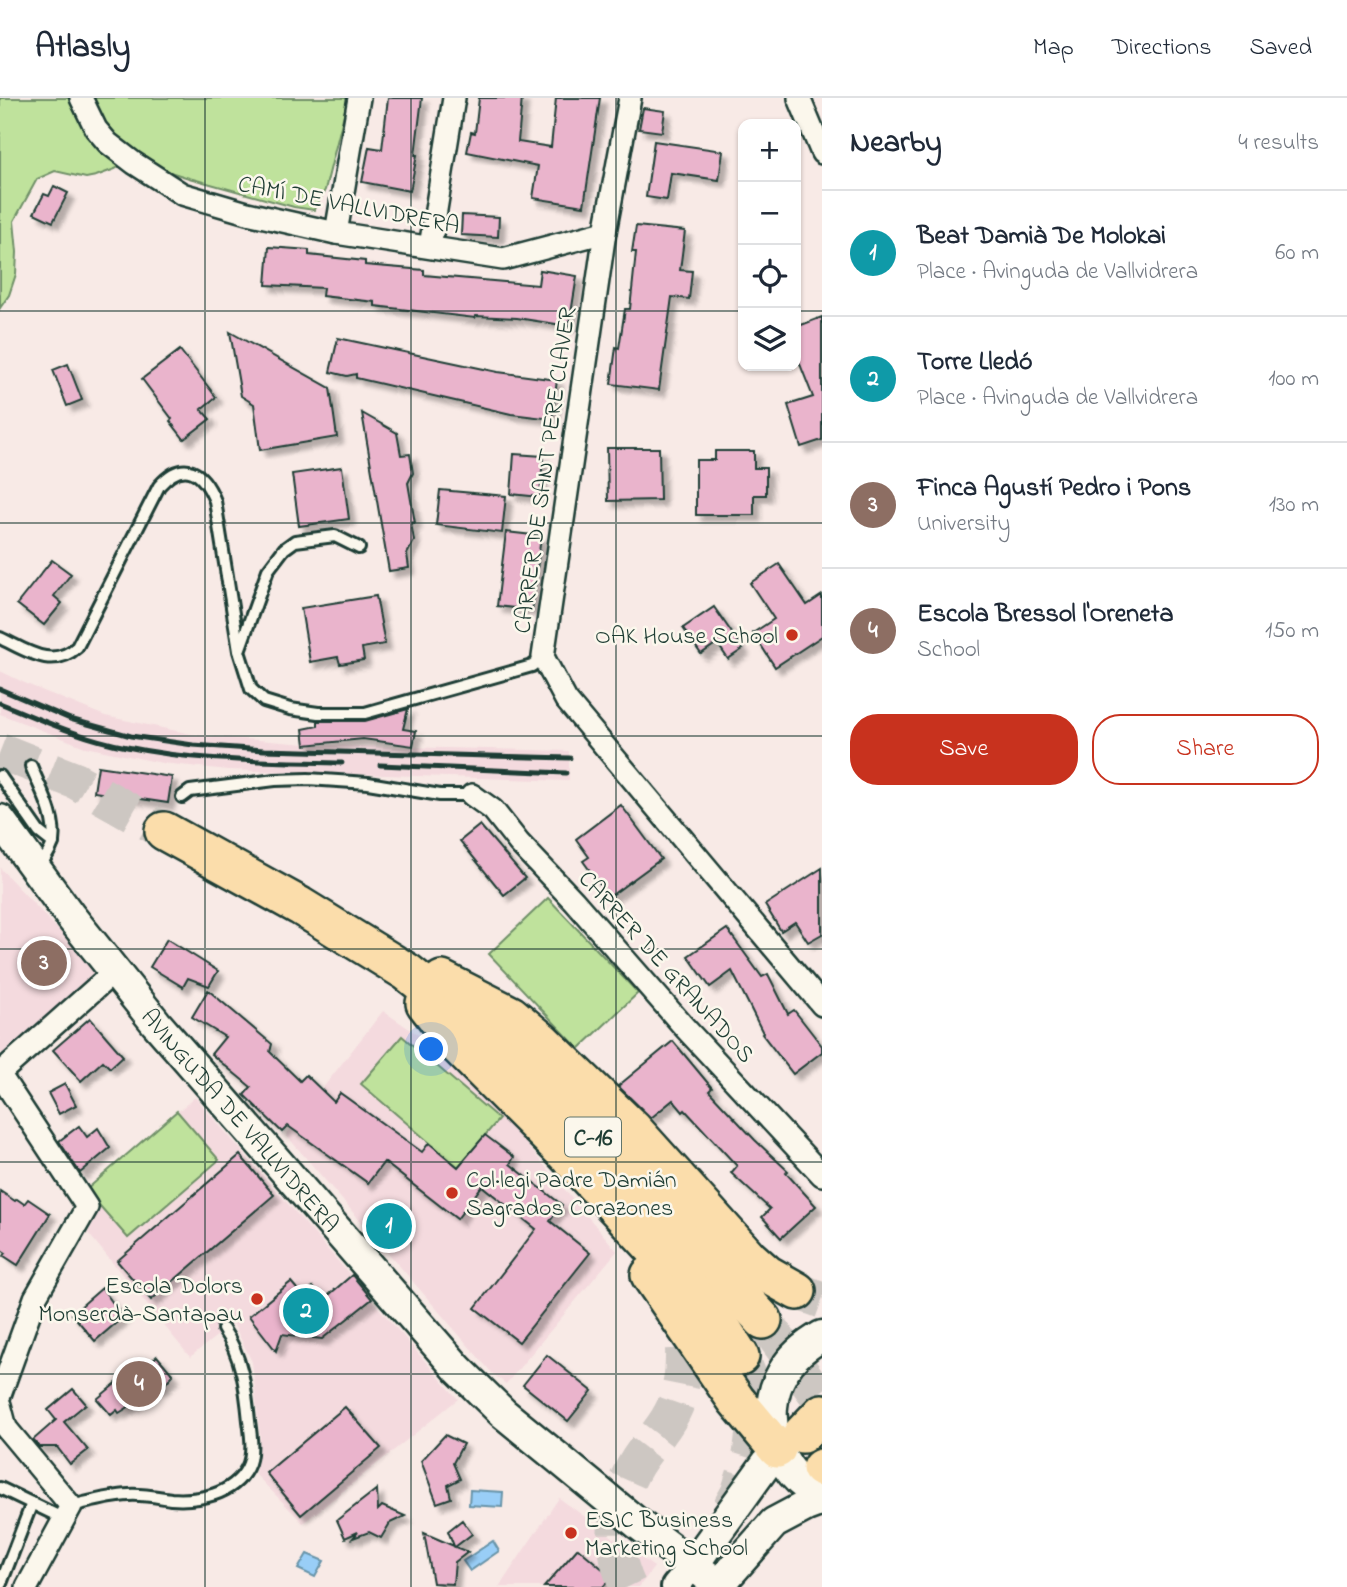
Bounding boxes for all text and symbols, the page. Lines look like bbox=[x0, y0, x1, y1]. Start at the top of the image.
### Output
text: Atlasly bbox=[35, 24, 130, 72]
text: Map bbox=[1033, 31, 1074, 66]
text: Directions bbox=[1112, 31, 1211, 66]
text: Saved bbox=[1249, 31, 1312, 66]
map controls bbox=[738, 119, 801, 371]
button: + bbox=[738, 119, 801, 182]
text: Nearby bbox=[850, 122, 942, 166]
text: 4 results bbox=[1238, 127, 1319, 160]
street label: CAMÍ DE VALLVIDRERA bbox=[235, 168, 462, 245]
button: − bbox=[738, 182, 801, 245]
text: Beat Damià De Molokai bbox=[917, 218, 1166, 256]
text: 1 bbox=[869, 237, 877, 270]
text: 60 m bbox=[1275, 237, 1319, 270]
button: locate bbox=[738, 245, 801, 308]
text: Place · Avinguda de Vallvidrera bbox=[917, 256, 1198, 289]
street label: CARRER DE SANT PERE CLAVER bbox=[506, 304, 587, 636]
button: layers bbox=[738, 308, 801, 371]
text: Torre Lledó bbox=[917, 344, 1032, 382]
text: 2 bbox=[867, 363, 879, 396]
text: 100 m bbox=[1268, 363, 1319, 396]
text: Place · Avinguda de Vallvidrera bbox=[917, 382, 1198, 415]
text: Finca Agustí Pedro i Pons bbox=[917, 470, 1191, 508]
text: 3 bbox=[868, 489, 878, 522]
text: 130 m bbox=[1269, 489, 1319, 522]
text: University bbox=[917, 508, 1010, 541]
text: Escola Bressol l'Oreneta bbox=[917, 596, 1174, 634]
text: 4 bbox=[868, 615, 878, 648]
text: 150 m bbox=[1265, 615, 1319, 648]
place label: OAK House School bbox=[595, 620, 778, 655]
marker: OAK House School bbox=[784, 627, 800, 643]
text: School bbox=[917, 634, 980, 667]
button: Save bbox=[850, 714, 1078, 785]
button: Share bbox=[1092, 714, 1319, 785]
street label: CARRER DE GRANADOS bbox=[569, 863, 762, 1072]
pin: 3 bbox=[21, 937, 67, 989]
street label: AVINGUDA DE VALLVIDRERA bbox=[131, 1002, 347, 1242]
your location bbox=[414, 1032, 448, 1066]
road number: C-16 bbox=[565, 1118, 621, 1156]
place label: Col·legi Padre Damián Sagrados Corazones bbox=[466, 1164, 677, 1227]
marker: Col·legi Padre Damián Sagrados Corazones bbox=[444, 1185, 460, 1201]
pin: 1 bbox=[366, 1200, 412, 1252]
place label: Escola Dolors Monserdà-Santapau bbox=[38, 1270, 243, 1333]
pin: 2 bbox=[283, 1285, 329, 1337]
marker: Escola Dolors Monserdà-Santapau bbox=[249, 1291, 265, 1307]
pin: 4 bbox=[116, 1358, 162, 1410]
place label: ESIC Business Marketing School bbox=[585, 1504, 748, 1567]
marker: ESIC Business Marketing School bbox=[563, 1525, 579, 1541]

